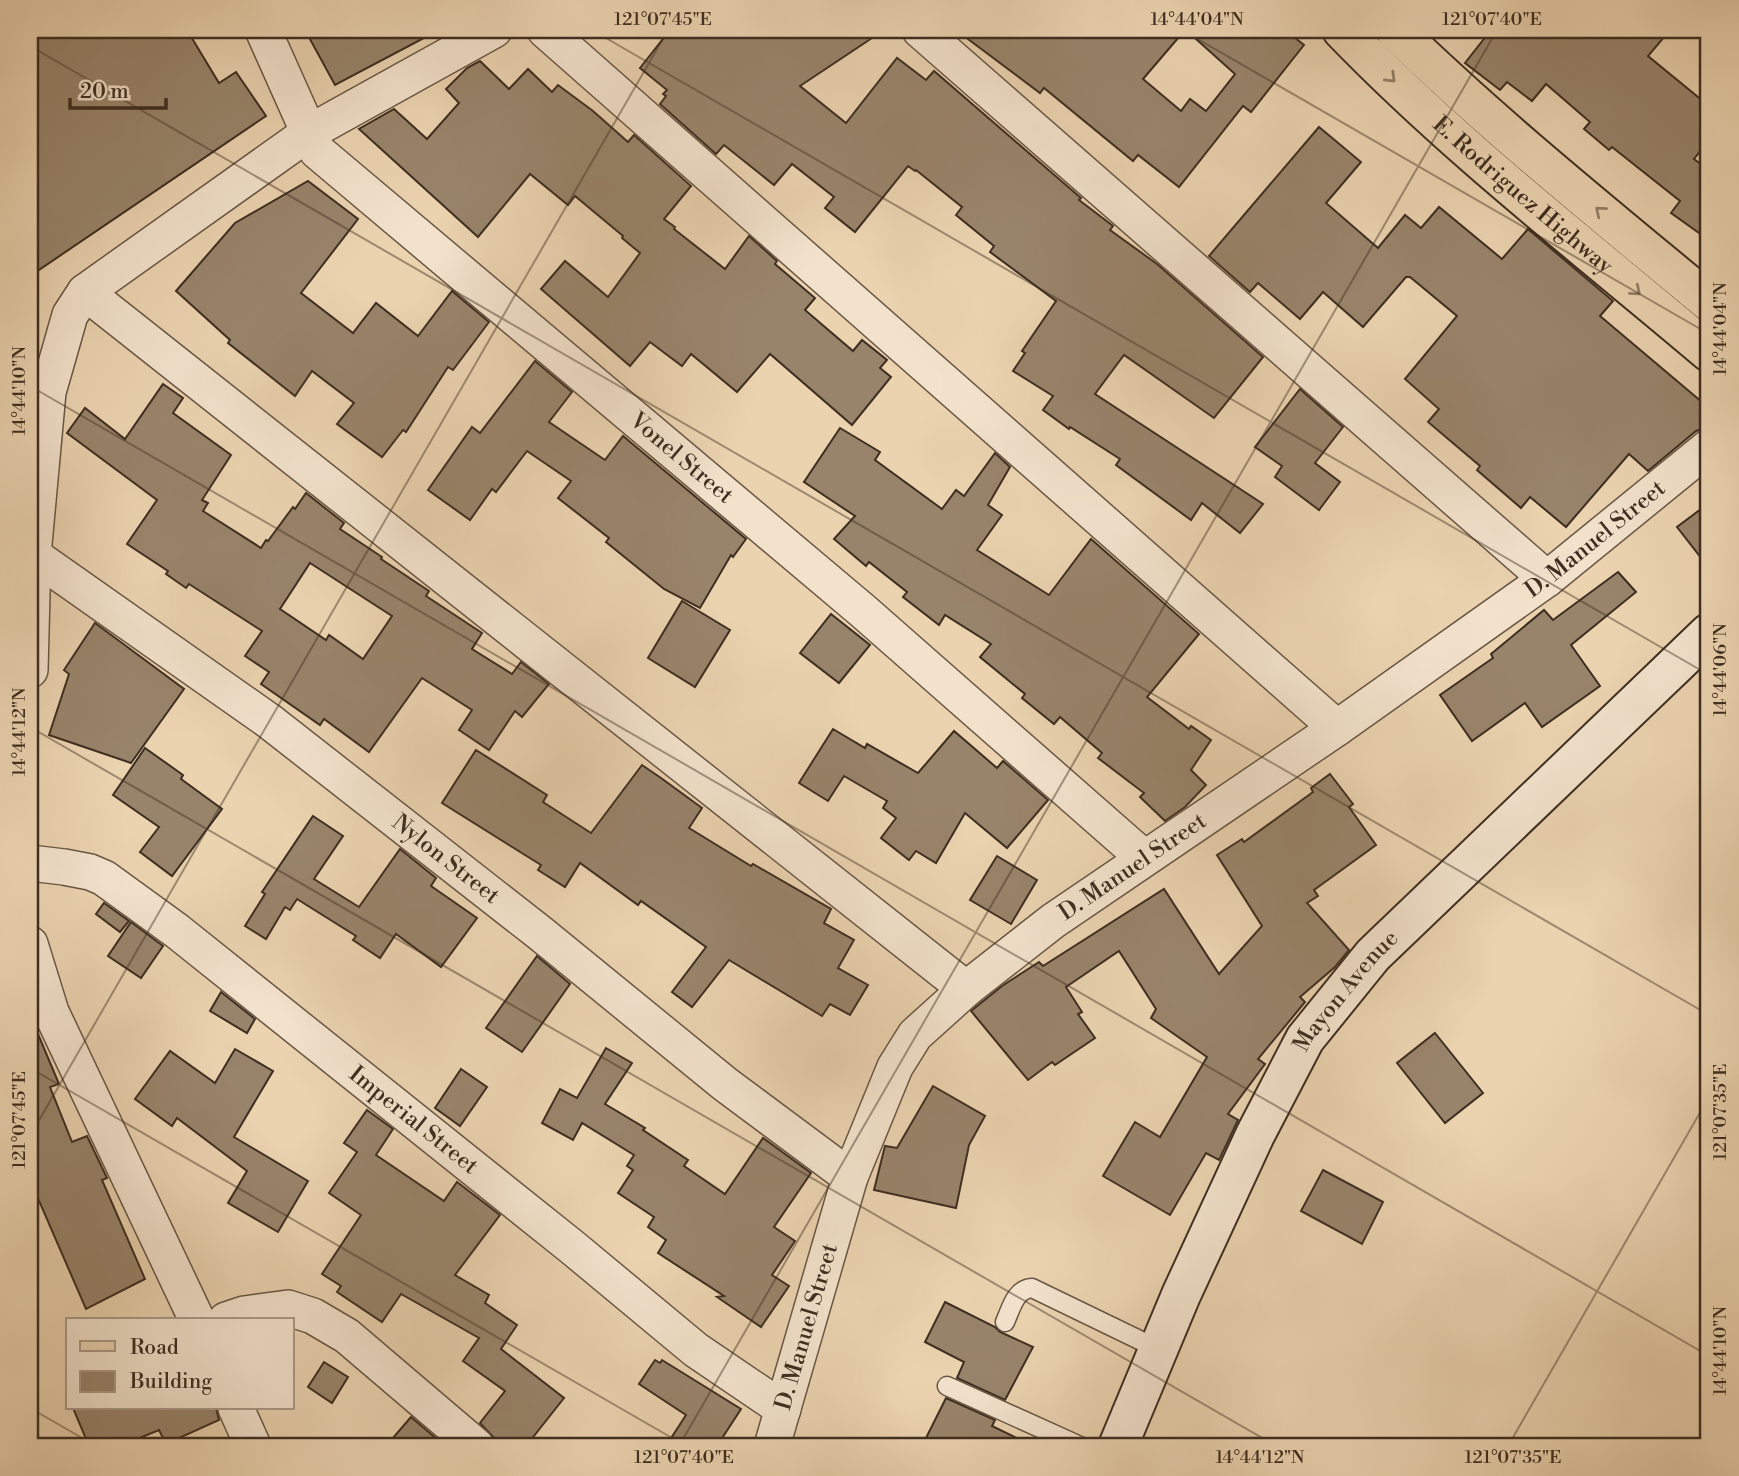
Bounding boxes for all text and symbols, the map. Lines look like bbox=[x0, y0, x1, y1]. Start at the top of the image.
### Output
text: 121°07'45"E bbox=[614, 8, 712, 31]
text: 14°44'04"N bbox=[1150, 8, 1244, 31]
text: 121°07'40"E bbox=[1442, 8, 1542, 31]
scale bar bbox=[70, 66, 166, 110]
one-way arrow bbox=[1382, 70, 1395, 83]
text: 20 m bbox=[80, 79, 129, 105]
street label: E. Rodriguez Highway bbox=[1427, 111, 1619, 281]
one-way arrow bbox=[1595, 207, 1608, 220]
text: 14°44'04"N bbox=[1709, 282, 1732, 376]
one-way arrow bbox=[1628, 283, 1641, 295]
text: 14°44'10"N bbox=[8, 346, 31, 436]
street label: Vonel Street bbox=[623, 406, 739, 510]
street label: D. Manuel Street bbox=[1520, 474, 1671, 604]
text: 14°44'06"N bbox=[1709, 623, 1732, 717]
text: 14°44'12"N bbox=[8, 687, 31, 776]
street label: D. Manuel Street bbox=[1054, 807, 1212, 927]
street label: Nylon Street bbox=[386, 809, 505, 910]
street label: Mayon Avenue bbox=[1287, 924, 1404, 1056]
street label: Imperial Street bbox=[343, 1060, 484, 1180]
text: 121°07'35"E bbox=[1709, 1063, 1732, 1161]
text: 121°07'45"E bbox=[8, 1071, 31, 1169]
street label: D. Manuel Street bbox=[769, 1240, 844, 1413]
text: 14°44'10"N bbox=[1709, 1306, 1732, 1396]
legend bbox=[66, 1318, 294, 1410]
text: Road bbox=[130, 1335, 179, 1361]
text: Building bbox=[129, 1369, 212, 1395]
text: 121°07'40"E bbox=[634, 1446, 734, 1469]
text: 14°44'12"N bbox=[1216, 1446, 1305, 1469]
text: 121°07'35"E bbox=[1464, 1446, 1562, 1469]

